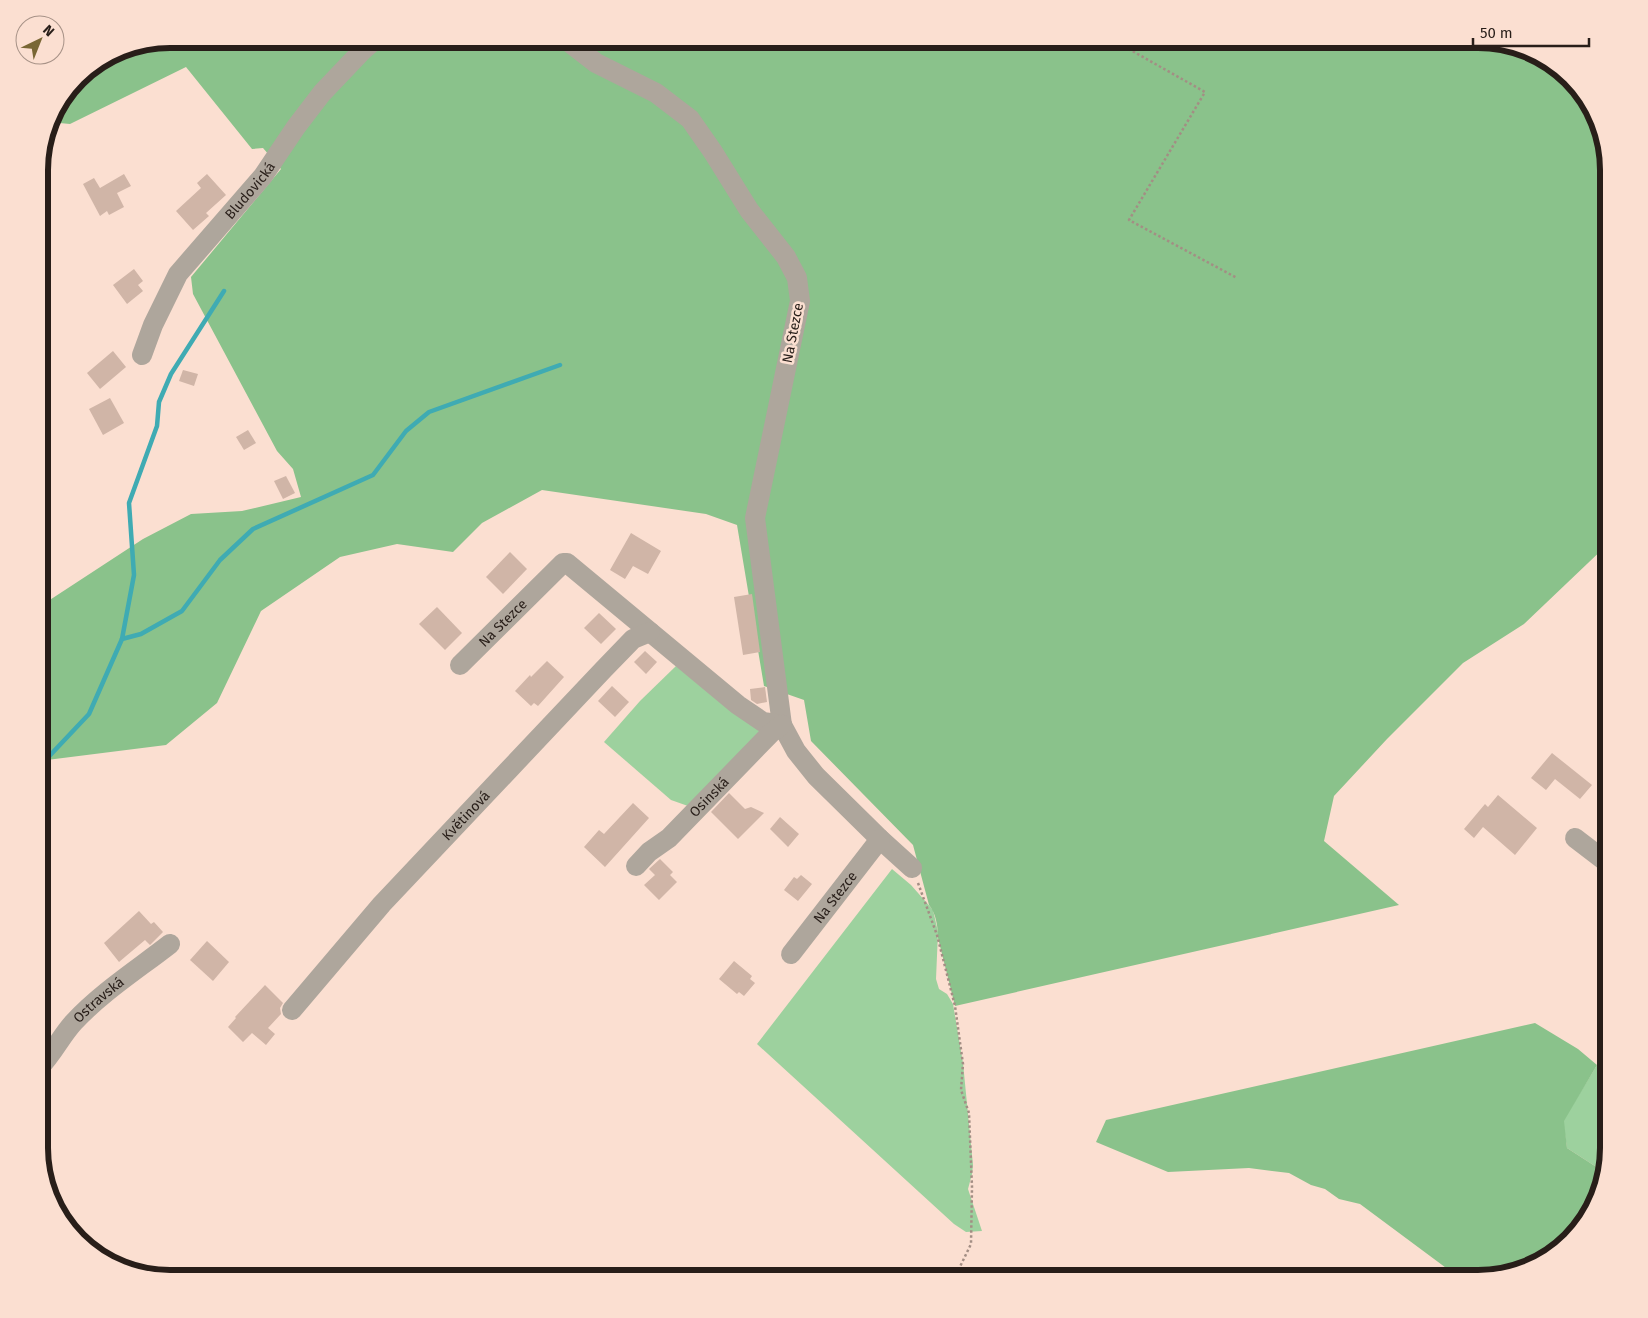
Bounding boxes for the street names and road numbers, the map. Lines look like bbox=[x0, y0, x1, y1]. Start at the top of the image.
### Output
street label: Bludovická bbox=[221, 159, 279, 223]
street label: Na Stezce bbox=[779, 301, 807, 365]
street label: Na Stezce bbox=[475, 595, 530, 650]
street label: Osinská bbox=[686, 773, 732, 820]
street label: Květinová bbox=[438, 787, 493, 844]
street label: Na Stezce bbox=[810, 868, 860, 926]
street label: Ostravská bbox=[70, 973, 127, 1026]

